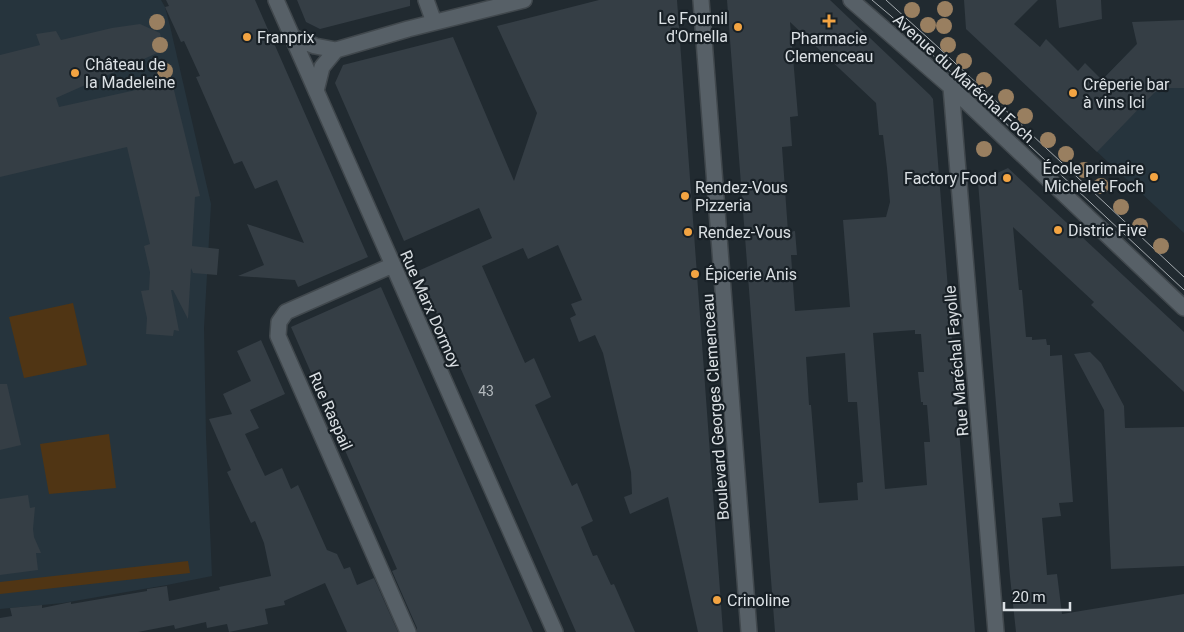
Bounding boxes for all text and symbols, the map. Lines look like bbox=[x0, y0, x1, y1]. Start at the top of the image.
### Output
place label: Le Fournil d'Ornella bbox=[658, 9, 728, 46]
street label: Avenue du Maréchal Foch bbox=[889, 10, 1038, 147]
marker: Pharmacie Clemenceau bbox=[823, 15, 835, 27]
marker: Le Fournil d'Ornella bbox=[732, 21, 744, 33]
place label: Franprix bbox=[257, 28, 315, 47]
place label: Pharmacie Clemenceau bbox=[785, 29, 873, 66]
marker: Franprix bbox=[241, 31, 253, 43]
place label: Château de la Madeleine bbox=[85, 55, 175, 92]
marker: Château de la Madeleine bbox=[69, 67, 81, 79]
place label: Crêperie bar à vins Ici bbox=[1083, 75, 1170, 112]
marker: Crêperie bar à vins Ici bbox=[1067, 87, 1079, 99]
place label: École primaire Michelet Foch bbox=[1043, 159, 1144, 196]
place label: Factory Food bbox=[904, 169, 997, 188]
marker: École primaire Michelet Foch bbox=[1148, 171, 1160, 183]
marker: Factory Food bbox=[1001, 172, 1013, 184]
place label: Rendez-Vous Pizzeria bbox=[695, 178, 788, 215]
marker: Rendez-Vous Pizzeria bbox=[679, 190, 691, 202]
place label: Distric Five bbox=[1068, 221, 1146, 240]
place label: Rendez-Vous bbox=[698, 223, 791, 242]
marker: Distric Five bbox=[1052, 224, 1064, 236]
marker: Rendez-Vous bbox=[682, 226, 694, 238]
street label: Rue Marx Dormoy bbox=[396, 247, 465, 371]
place label: Épicerie Anis bbox=[705, 265, 797, 284]
marker: Épicerie Anis bbox=[689, 268, 701, 280]
street label: Rue Maréchal Fayolle bbox=[940, 285, 973, 437]
street label: Boulevard Georges Clemenceau bbox=[698, 293, 733, 521]
street label: Rue Raspail bbox=[305, 369, 356, 453]
house number: 43 bbox=[478, 383, 494, 399]
scale bar bbox=[1004, 580, 1070, 612]
text: 20 m bbox=[1012, 588, 1046, 606]
place label: Crinoline bbox=[727, 591, 790, 610]
marker: Crinoline bbox=[711, 594, 723, 606]

